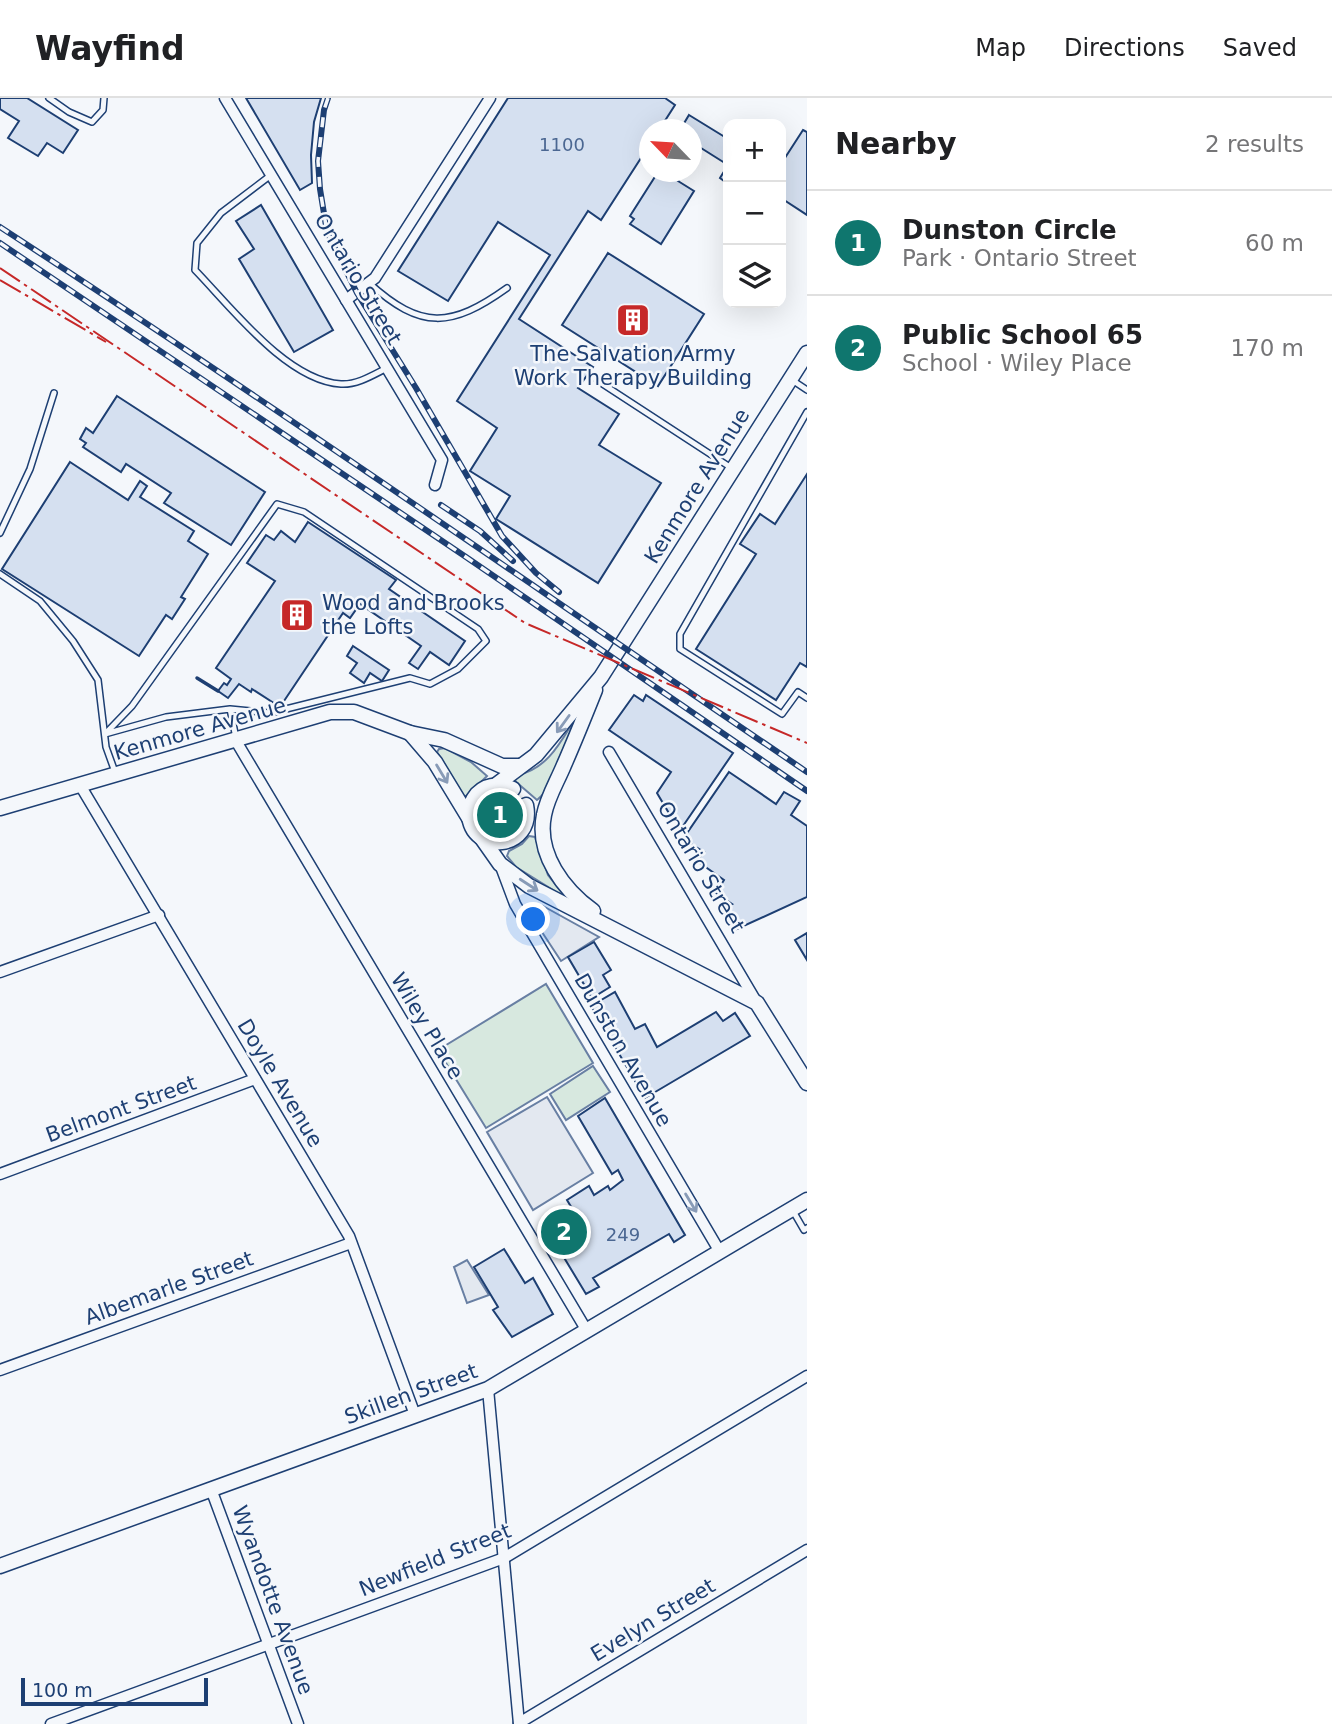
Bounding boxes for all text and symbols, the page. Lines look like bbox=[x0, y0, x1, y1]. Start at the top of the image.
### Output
text: Wayfind bbox=[35, 29, 185, 68]
text: Map bbox=[975, 34, 1026, 62]
text: Directions bbox=[1064, 34, 1185, 62]
text: Saved bbox=[1223, 34, 1297, 62]
north arrow bbox=[639, 119, 702, 182]
map controls bbox=[723, 119, 786, 308]
button: + bbox=[723, 119, 786, 182]
text: Nearby bbox=[835, 126, 957, 161]
text: 2 results bbox=[1205, 131, 1304, 157]
house number: 1100 bbox=[539, 134, 585, 155]
button: − bbox=[723, 182, 786, 245]
street label: Ontario Street bbox=[309, 209, 407, 349]
text: Dunston Circle bbox=[902, 215, 1117, 245]
text: 1 bbox=[850, 230, 866, 256]
text: 60 m bbox=[1245, 230, 1304, 256]
button: layers bbox=[723, 245, 786, 308]
text: Park · Ontario Street bbox=[902, 245, 1137, 271]
building icon: The Salvation Army Work Therapy Building bbox=[614, 301, 652, 339]
text: Public School 65 bbox=[902, 320, 1143, 350]
text: 2 bbox=[850, 335, 866, 361]
text: 170 m bbox=[1230, 335, 1304, 361]
place label: The Salvation Army Work Therapy Building bbox=[514, 342, 752, 390]
text: School · Wiley Place bbox=[902, 350, 1132, 376]
street label: Kenmore Avenue bbox=[640, 404, 754, 568]
place label: Wood and Brooks the Lofts bbox=[322, 591, 505, 639]
building icon: Wood and Brooks the Lofts bbox=[278, 596, 316, 634]
street label: Kenmore Avenue bbox=[111, 693, 289, 765]
one-way arrow bbox=[556, 714, 570, 733]
one-way arrow bbox=[435, 764, 449, 784]
pin: 1 bbox=[477, 789, 523, 841]
street label: Ontario Street bbox=[652, 797, 750, 937]
one-way arrow bbox=[519, 877, 538, 892]
your location bbox=[516, 902, 550, 936]
street label: Wiley Place bbox=[386, 968, 468, 1084]
street label: Dunston Avenue bbox=[569, 969, 677, 1131]
street label: Doyle Avenue bbox=[232, 1015, 328, 1151]
street label: Belmont Street bbox=[42, 1071, 200, 1147]
one-way arrow bbox=[684, 1193, 698, 1213]
pin: 2 bbox=[541, 1206, 587, 1258]
house number: 249 bbox=[606, 1224, 640, 1245]
street label: Albemarle Street bbox=[81, 1246, 257, 1330]
street label: Skillen Street bbox=[341, 1359, 481, 1429]
street label: Wyandotte Avenue bbox=[228, 1502, 318, 1698]
street label: Newfield Street bbox=[356, 1519, 514, 1601]
street label: Evelyn Street bbox=[587, 1573, 719, 1667]
scale bar bbox=[21, 1675, 208, 1707]
text: 100 m bbox=[32, 1679, 93, 1701]

